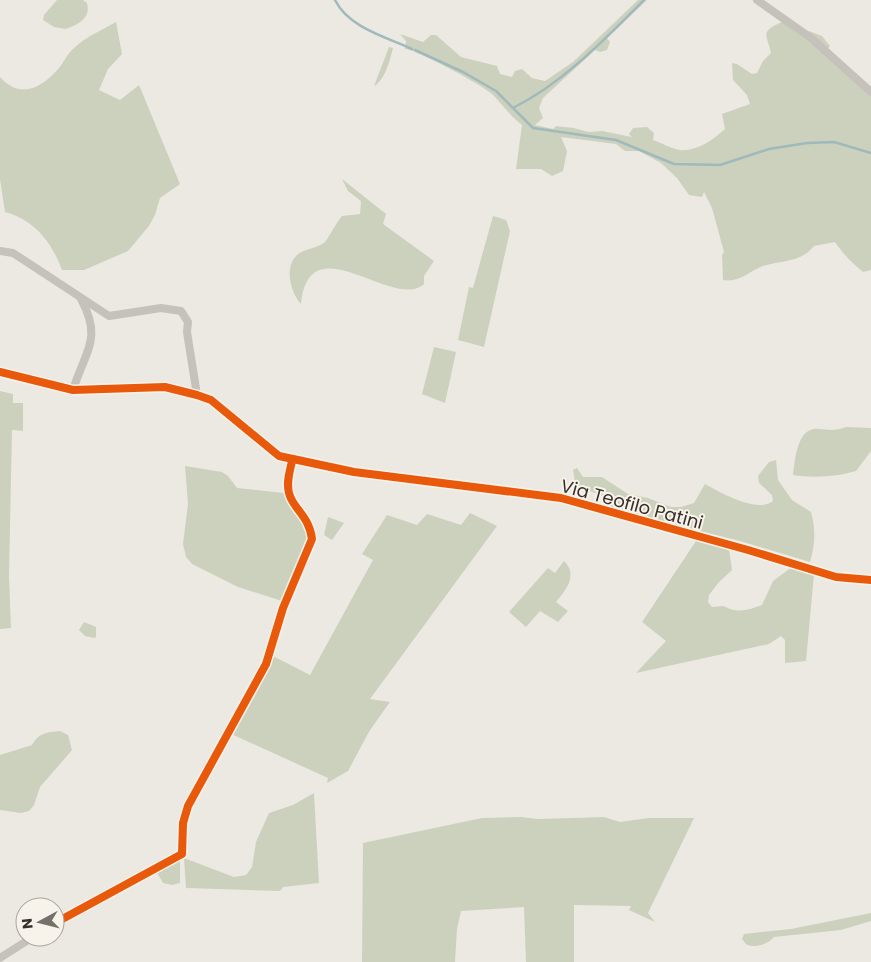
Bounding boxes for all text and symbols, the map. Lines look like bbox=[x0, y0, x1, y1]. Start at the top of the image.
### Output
street label: Via Teofilo Patini bbox=[558, 473, 706, 535]
north arrow bbox=[15, 897, 65, 947]
text: N bbox=[17, 917, 38, 930]

